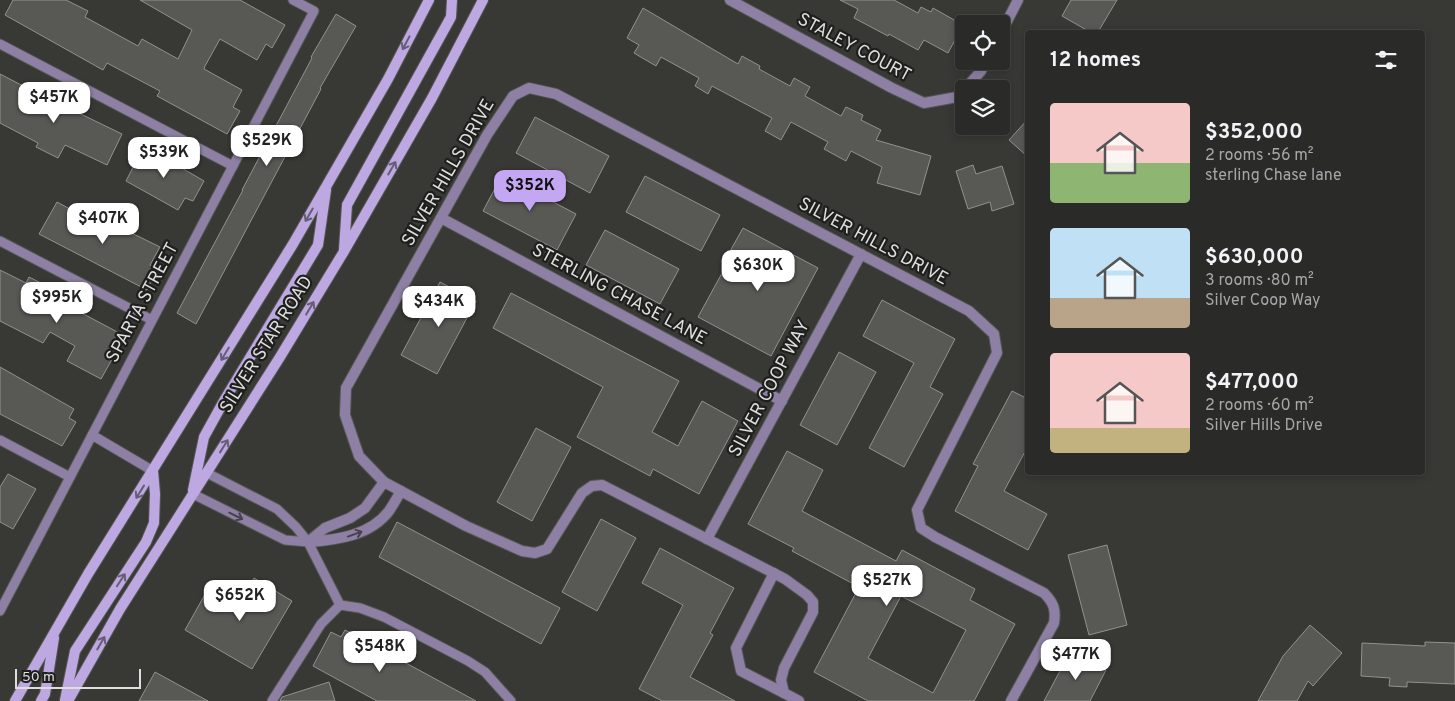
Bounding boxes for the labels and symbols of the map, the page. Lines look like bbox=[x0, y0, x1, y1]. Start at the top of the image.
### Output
street label: STALEY COURT bbox=[793, 8, 915, 88]
one-way arrow bbox=[401, 35, 411, 50]
pin: $457K bbox=[19, 82, 89, 124]
street label: SILVER HILLS DRIVE bbox=[397, 95, 501, 251]
pin: $529K bbox=[232, 124, 302, 167]
pin: $539K bbox=[129, 136, 199, 179]
one-way arrow bbox=[387, 161, 397, 176]
pin: $352K bbox=[495, 170, 565, 212]
street label: SILVER HILLS DRIVE bbox=[794, 193, 952, 291]
pin: $407K bbox=[68, 202, 138, 245]
one-way arrow bbox=[304, 207, 314, 222]
street label: SPARTA STREET bbox=[102, 239, 184, 367]
street label: STERLING CHASE LANE bbox=[528, 239, 710, 351]
pin: $630K bbox=[723, 250, 793, 292]
street label: SILVER STAR ROAD bbox=[215, 272, 319, 418]
pin: $995K bbox=[22, 282, 92, 324]
pin: $434K bbox=[404, 286, 474, 328]
one-way arrow bbox=[305, 302, 315, 316]
street label: SILVER COOP WAY bbox=[724, 317, 816, 461]
one-way arrow bbox=[219, 346, 229, 360]
one-way arrow bbox=[219, 440, 229, 454]
one-way arrow bbox=[134, 485, 145, 499]
one-way arrow bbox=[229, 511, 244, 521]
one-way arrow bbox=[347, 529, 363, 538]
pin: $527K bbox=[852, 564, 922, 607]
one-way arrow bbox=[117, 573, 127, 587]
pin: $652K bbox=[205, 580, 275, 622]
pin: $548K bbox=[345, 630, 415, 673]
one-way arrow bbox=[96, 637, 106, 651]
pin: $477K bbox=[1041, 638, 1111, 681]
scale bar bbox=[15, 666, 141, 689]

